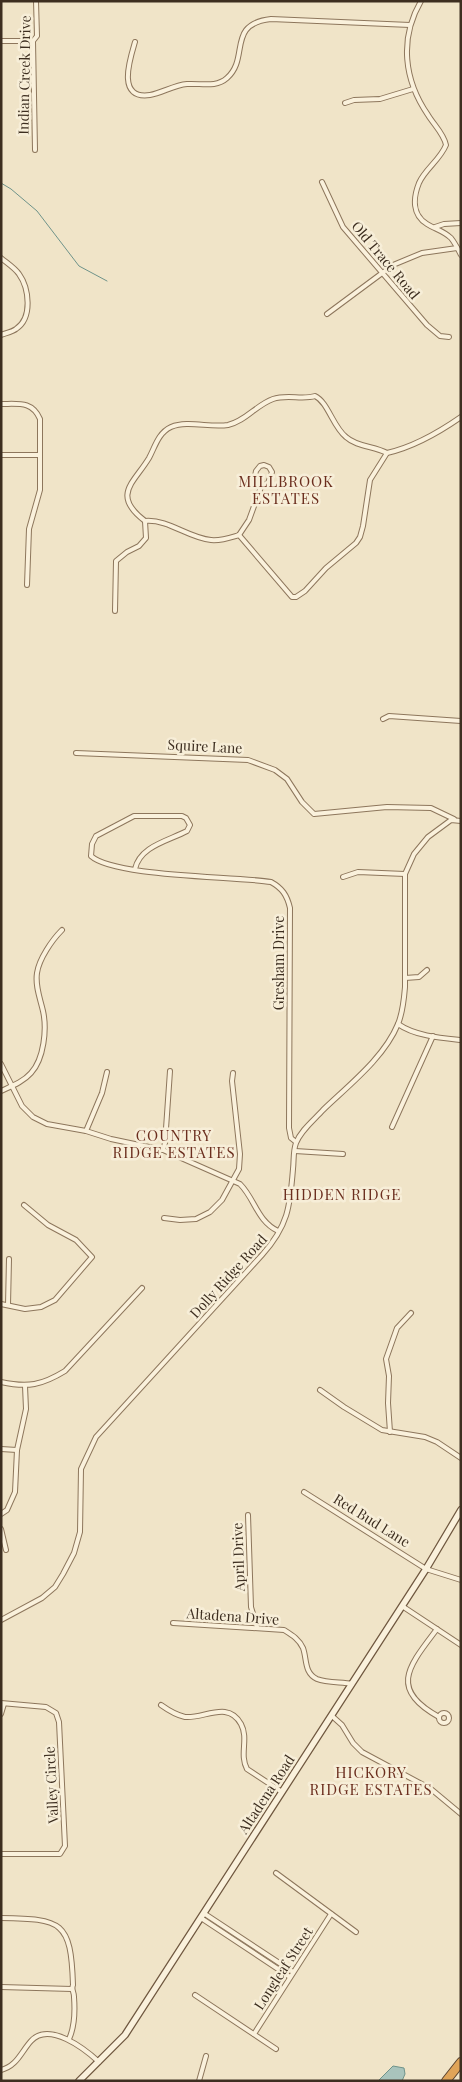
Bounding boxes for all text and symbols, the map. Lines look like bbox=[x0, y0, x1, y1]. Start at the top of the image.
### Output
street label: Indian Creek Drive bbox=[13, 15, 35, 135]
street label: Old Trace Road bbox=[348, 217, 424, 303]
district label: MILLBROOK ESTATES bbox=[238, 471, 334, 508]
street label: Squire Lane bbox=[167, 735, 243, 757]
street label: Gresham Drive bbox=[269, 916, 288, 1010]
district label: COUNTRY RIDGE ESTATES bbox=[112, 1125, 236, 1162]
district label: HIDDEN RIDGE bbox=[283, 1184, 401, 1204]
street label: Dolly Ridge Road bbox=[185, 1230, 271, 1322]
street label: Red Bud Lane bbox=[330, 1489, 414, 1551]
street label: April Drive bbox=[227, 1522, 249, 1593]
street label: Altadena Drive bbox=[185, 1603, 280, 1629]
street label: Valley Circle bbox=[39, 1746, 63, 1825]
street label: Altadena Road bbox=[233, 1751, 299, 1838]
district label: HICKORY RIDGE ESTATES bbox=[309, 1762, 433, 1799]
street label: Longleaf Street bbox=[249, 1922, 317, 2013]

